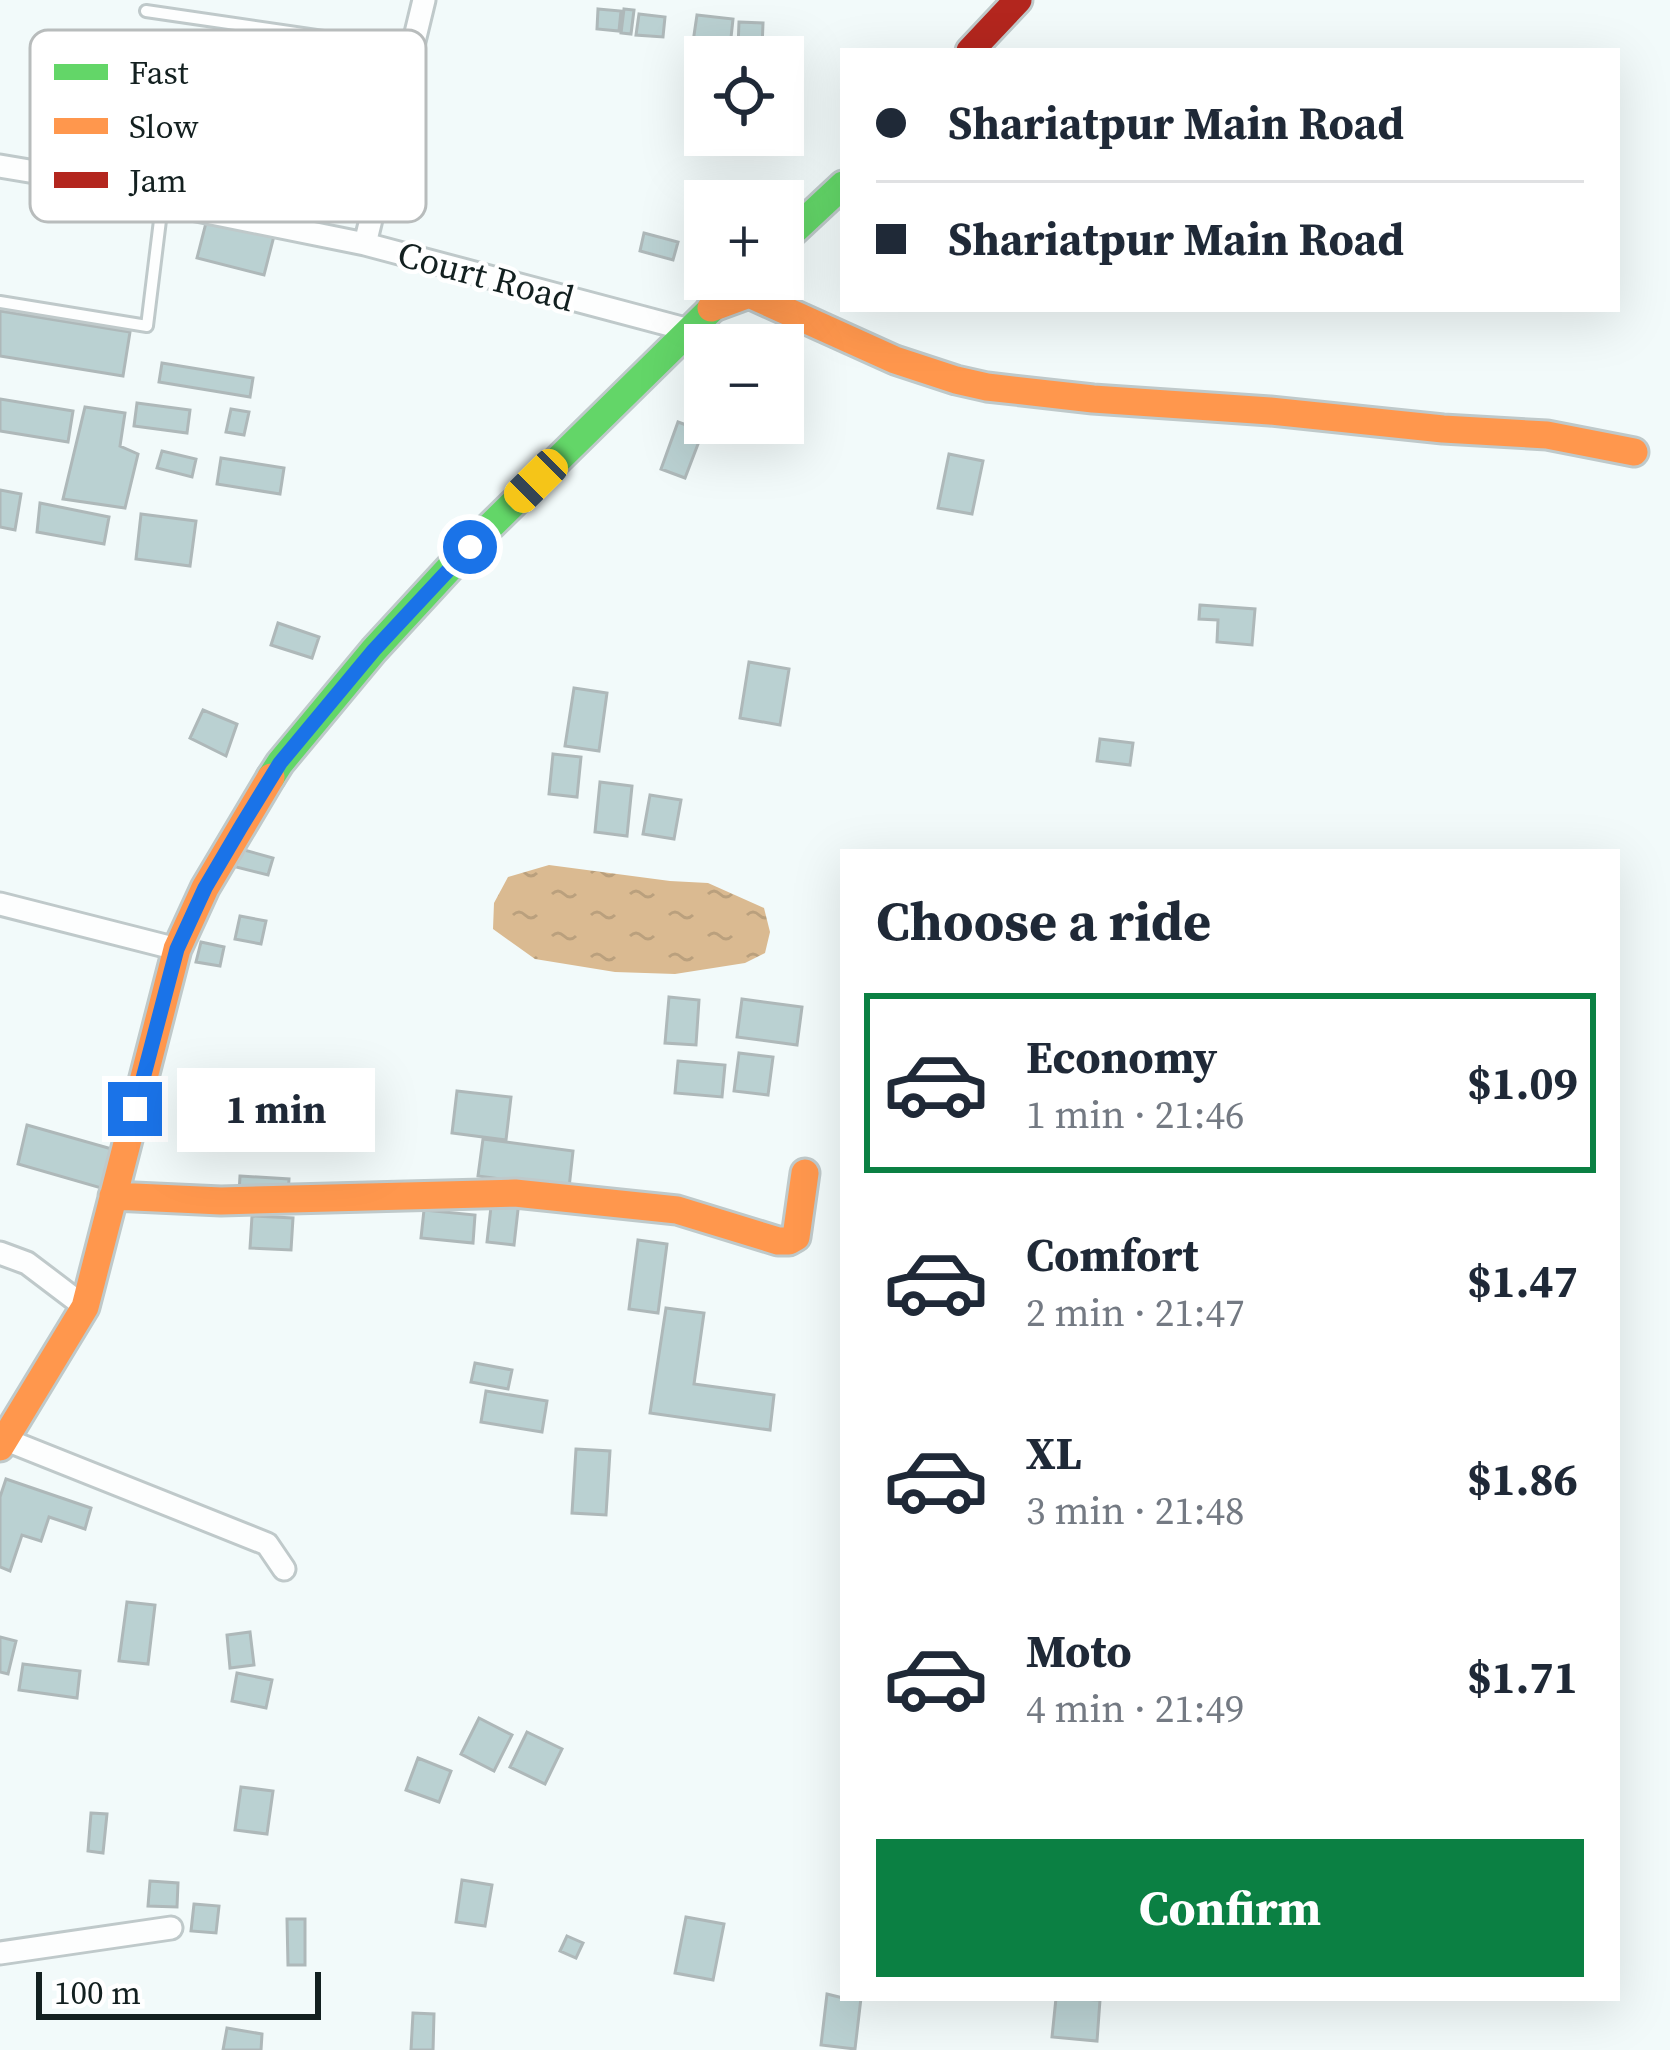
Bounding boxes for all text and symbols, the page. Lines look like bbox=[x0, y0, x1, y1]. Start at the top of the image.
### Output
legend bbox=[30, 30, 426, 222]
map controls bbox=[684, 36, 804, 444]
button: locate bbox=[684, 36, 804, 156]
text: Fast bbox=[129, 50, 189, 95]
text: Shariatpur Main Road bbox=[948, 92, 1404, 154]
text: Slow bbox=[129, 104, 199, 149]
text: Jam bbox=[128, 158, 187, 203]
button: + bbox=[684, 180, 804, 300]
text: Shariatpur Main Road bbox=[948, 208, 1404, 270]
street label: Court Road bbox=[392, 229, 580, 323]
button: − bbox=[684, 324, 804, 444]
car bbox=[498, 443, 574, 519]
route start bbox=[443, 520, 497, 574]
text: Choose a ride bbox=[876, 884, 1211, 958]
text: Economy bbox=[1026, 1026, 1217, 1088]
icon: car bbox=[882, 1029, 990, 1137]
text: $1.09 bbox=[1467, 1052, 1578, 1114]
callout: 1 min bbox=[177, 1067, 375, 1151]
route end bbox=[108, 1082, 162, 1136]
text: 1 min bbox=[225, 1083, 327, 1136]
text: 1 min · 21:46 bbox=[1026, 1088, 1245, 1141]
text: Comfort bbox=[1026, 1224, 1199, 1286]
icon: car bbox=[882, 1227, 990, 1335]
text: $1.47 bbox=[1467, 1250, 1578, 1312]
text: 2 min · 21:47 bbox=[1026, 1286, 1245, 1339]
text: XL bbox=[1026, 1422, 1082, 1484]
icon: car bbox=[882, 1425, 990, 1533]
text: $1.86 bbox=[1467, 1448, 1578, 1510]
text: 3 min · 21:48 bbox=[1026, 1484, 1245, 1537]
text: Moto bbox=[1026, 1620, 1132, 1682]
icon: car bbox=[882, 1623, 990, 1731]
text: $1.71 bbox=[1467, 1646, 1578, 1708]
text: 4 min · 21:49 bbox=[1026, 1682, 1245, 1735]
button: Confirm bbox=[876, 1839, 1584, 1977]
scale bar bbox=[36, 1966, 321, 2019]
text: 100 m bbox=[54, 1970, 141, 2015]

